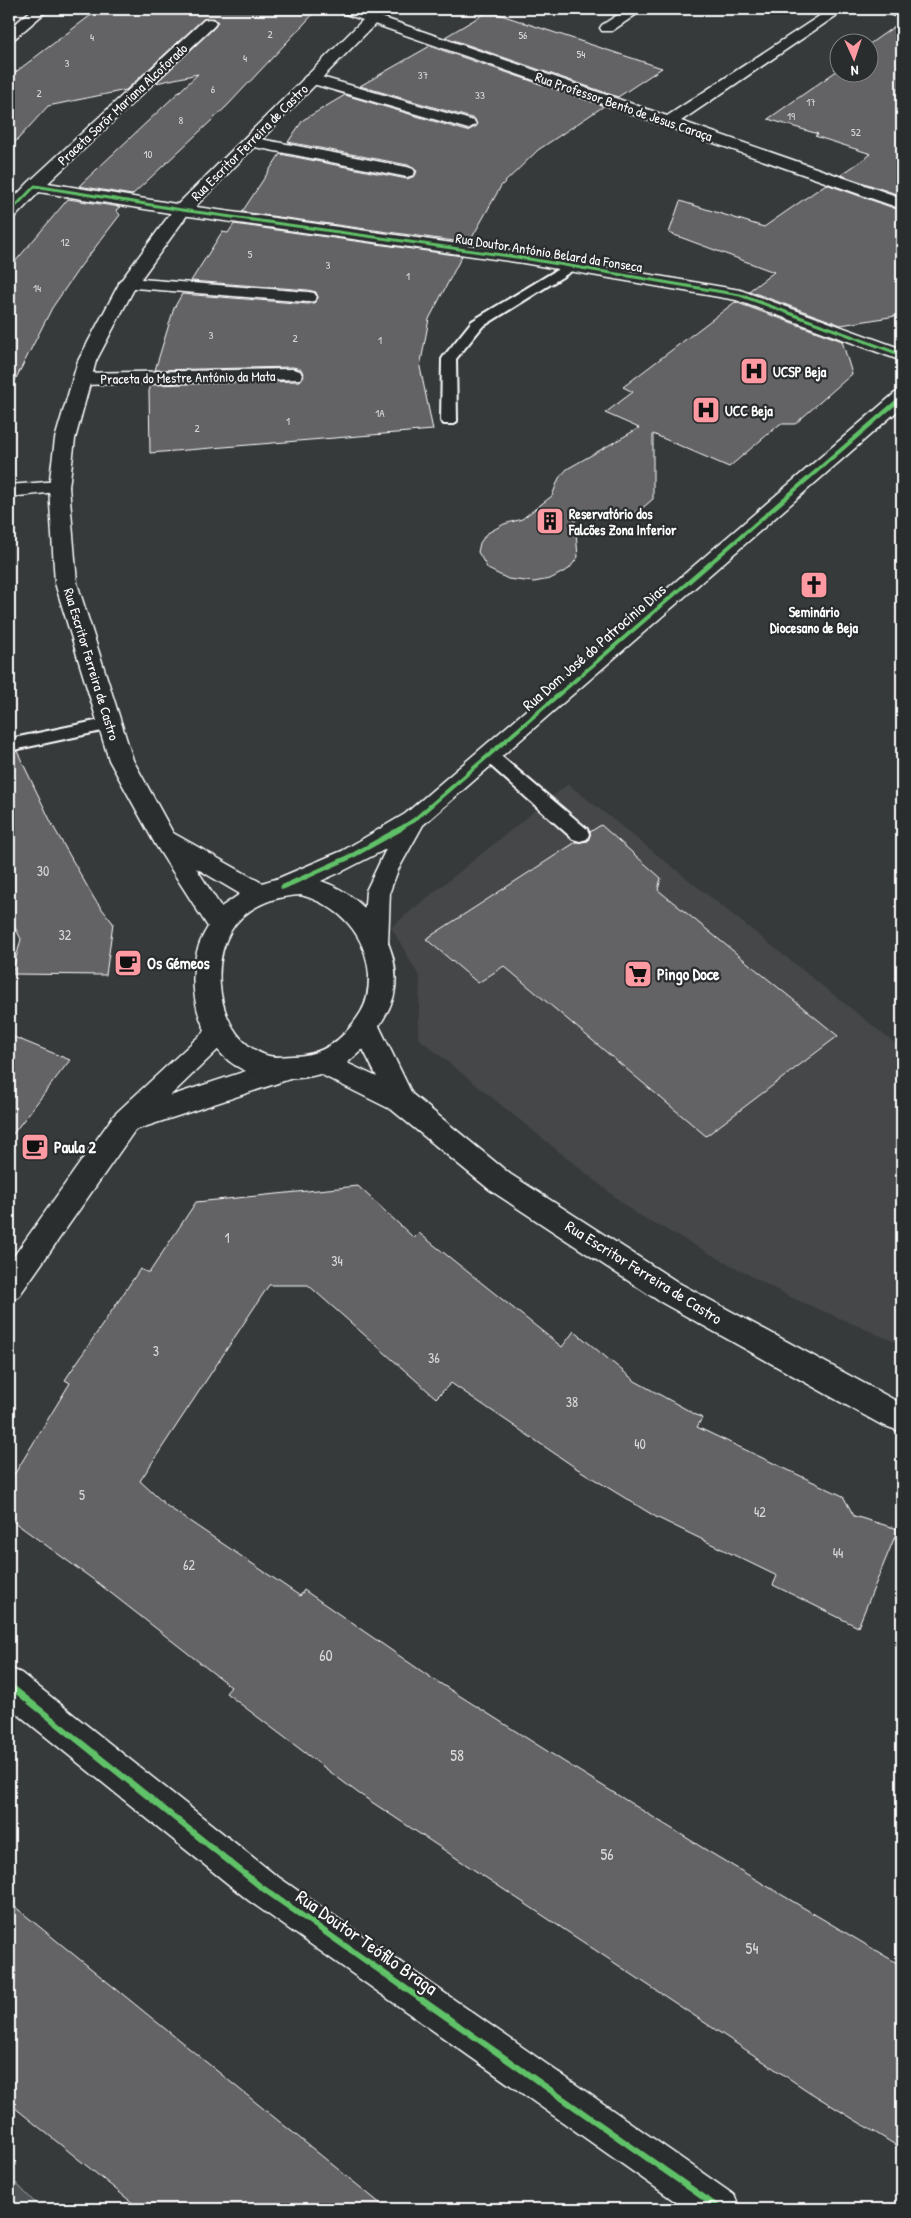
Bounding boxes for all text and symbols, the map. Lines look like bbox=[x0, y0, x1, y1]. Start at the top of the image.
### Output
house number: 2 bbox=[267, 27, 273, 41]
house number: 56 bbox=[518, 28, 528, 42]
house number: 4 bbox=[90, 30, 94, 44]
north arrow bbox=[828, 32, 878, 82]
street label: Praceta Sorôr Mariana Alcoforado bbox=[53, 39, 191, 169]
house number: 54 bbox=[577, 47, 585, 61]
house number: 4 bbox=[243, 51, 247, 65]
house number: 3 bbox=[65, 56, 70, 70]
text: N bbox=[850, 62, 859, 81]
street label: Rua Professor Bento de Jesus Caraça bbox=[533, 67, 716, 145]
house number: 37 bbox=[418, 68, 428, 82]
street label: Rua Escritor Ferreira de Castro bbox=[186, 79, 312, 205]
house number: 6 bbox=[211, 82, 216, 96]
house number: 2 bbox=[36, 86, 42, 100]
house number: 33 bbox=[475, 88, 485, 102]
house number: 17 bbox=[806, 95, 816, 109]
house number: 19 bbox=[787, 109, 795, 123]
house number: 8 bbox=[179, 113, 184, 127]
house number: 52 bbox=[851, 125, 861, 139]
house number: 10 bbox=[144, 147, 153, 161]
street label: Rua Doutor António Belard da Fonseca bbox=[454, 228, 644, 276]
house number: 12 bbox=[60, 235, 70, 249]
house number: 5 bbox=[248, 247, 253, 261]
house number: 3 bbox=[326, 258, 331, 272]
house number: 1 bbox=[406, 269, 410, 283]
house number: 14 bbox=[33, 281, 41, 295]
house number: 3 bbox=[209, 328, 214, 342]
house number: 2 bbox=[292, 331, 298, 345]
house number: 1 bbox=[378, 333, 382, 347]
hospital icon: UCSP Beja bbox=[739, 356, 769, 386]
place label: UCSP Beja bbox=[773, 362, 827, 382]
street label: Praceta do Mestre António da Mata bbox=[100, 366, 276, 388]
hospital icon: UCC Beja bbox=[691, 395, 721, 425]
place label: UCC Beja bbox=[725, 401, 773, 421]
house number: 1A bbox=[375, 406, 385, 420]
house number: 1 bbox=[286, 414, 290, 428]
house number: 2 bbox=[194, 421, 200, 435]
place label: Reservatório dos Falcões Zona Inferior bbox=[568, 504, 677, 539]
building icon: Reservatório dos Falcões Zona Inferior bbox=[535, 506, 565, 536]
church icon: Seminário Diocesano de Beja bbox=[799, 570, 829, 600]
street label: Rua Dom José do Patrocínio Dias bbox=[517, 578, 671, 716]
street label: Rua Escritor Ferreira de Castro bbox=[60, 586, 124, 743]
place label: Seminário Diocesano de Beja bbox=[770, 602, 859, 638]
house number: 30 bbox=[37, 861, 49, 880]
house number: 32 bbox=[59, 925, 72, 944]
cafe icon: Os Gémeos bbox=[113, 948, 143, 978]
place label: Os Gémeos bbox=[147, 952, 210, 974]
supermarket icon: Pingo Doce bbox=[623, 959, 653, 989]
place label: Pingo Doce bbox=[657, 963, 720, 986]
cafe icon: Paula 2 bbox=[20, 1132, 50, 1162]
place label: Paula 2 bbox=[54, 1136, 97, 1158]
street label: Rua Escritor Ferreira de Castro bbox=[561, 1215, 727, 1330]
house number: 1 bbox=[224, 1228, 230, 1247]
house number: 34 bbox=[331, 1251, 343, 1270]
house number: 3 bbox=[153, 1341, 159, 1360]
house number: 36 bbox=[428, 1348, 440, 1367]
house number: 38 bbox=[566, 1392, 578, 1411]
house number: 40 bbox=[634, 1434, 646, 1453]
house number: 5 bbox=[79, 1485, 85, 1504]
house number: 42 bbox=[754, 1502, 766, 1521]
house number: 44 bbox=[833, 1543, 843, 1562]
house number: 62 bbox=[183, 1555, 196, 1574]
house number: 60 bbox=[319, 1644, 333, 1666]
house number: 58 bbox=[450, 1744, 464, 1766]
house number: 56 bbox=[600, 1843, 614, 1865]
street label: Rua Doutor Teófilo Braga bbox=[291, 1883, 443, 2001]
house number: 54 bbox=[746, 1937, 758, 1959]

